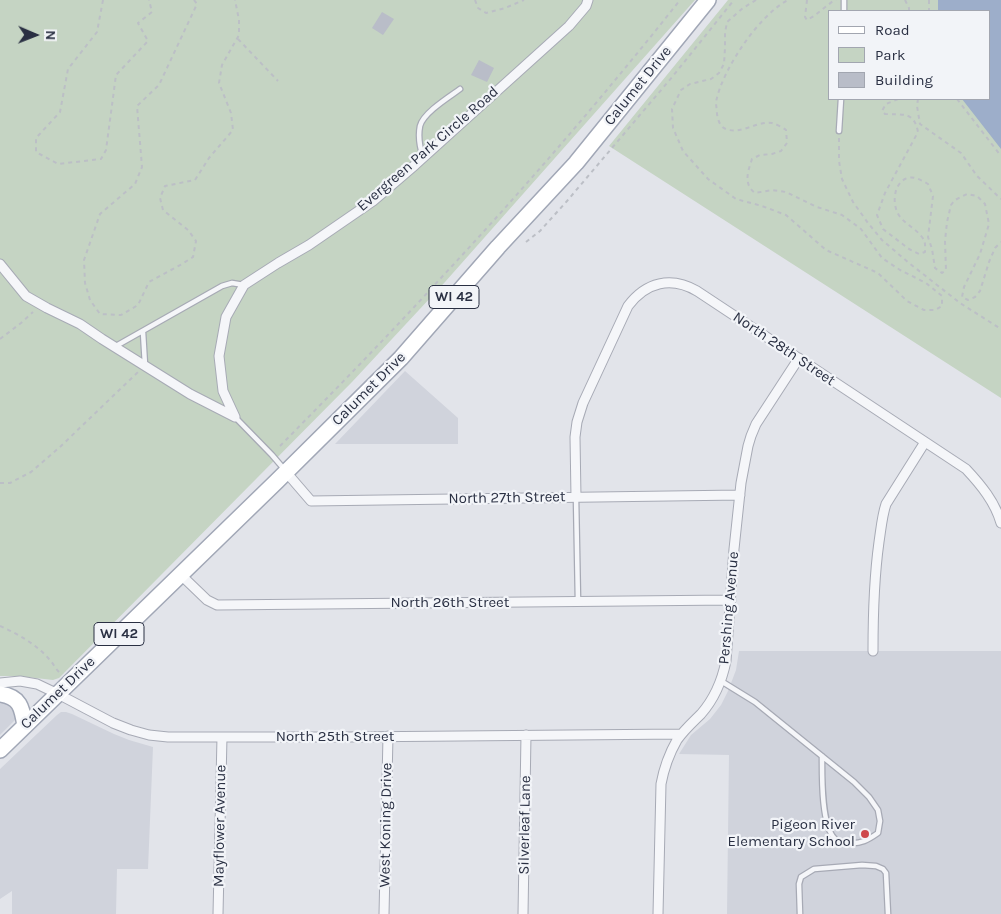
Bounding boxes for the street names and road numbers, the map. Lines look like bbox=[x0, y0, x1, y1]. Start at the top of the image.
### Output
street label: Calumet Drive bbox=[601, 43, 675, 129]
street label: Evergreen Park Circle Road bbox=[354, 83, 502, 215]
road number: WI 42 bbox=[429, 286, 479, 308]
street label: North 28th Street bbox=[729, 308, 839, 390]
street label: Calumet Drive bbox=[328, 348, 410, 430]
street label: North 27th Street bbox=[448, 488, 566, 508]
street label: Pershing Avenue bbox=[715, 551, 743, 665]
street label: North 26th Street bbox=[391, 594, 509, 612]
road number: WI 42 bbox=[94, 622, 144, 646]
street label: Calumet Drive bbox=[17, 653, 99, 733]
street label: North 25th Street bbox=[276, 728, 394, 746]
street label: West Koning Drive bbox=[376, 763, 396, 887]
street label: Mayflower Avenue bbox=[210, 765, 230, 887]
street label: Silverleaf Lane bbox=[515, 775, 535, 875]

